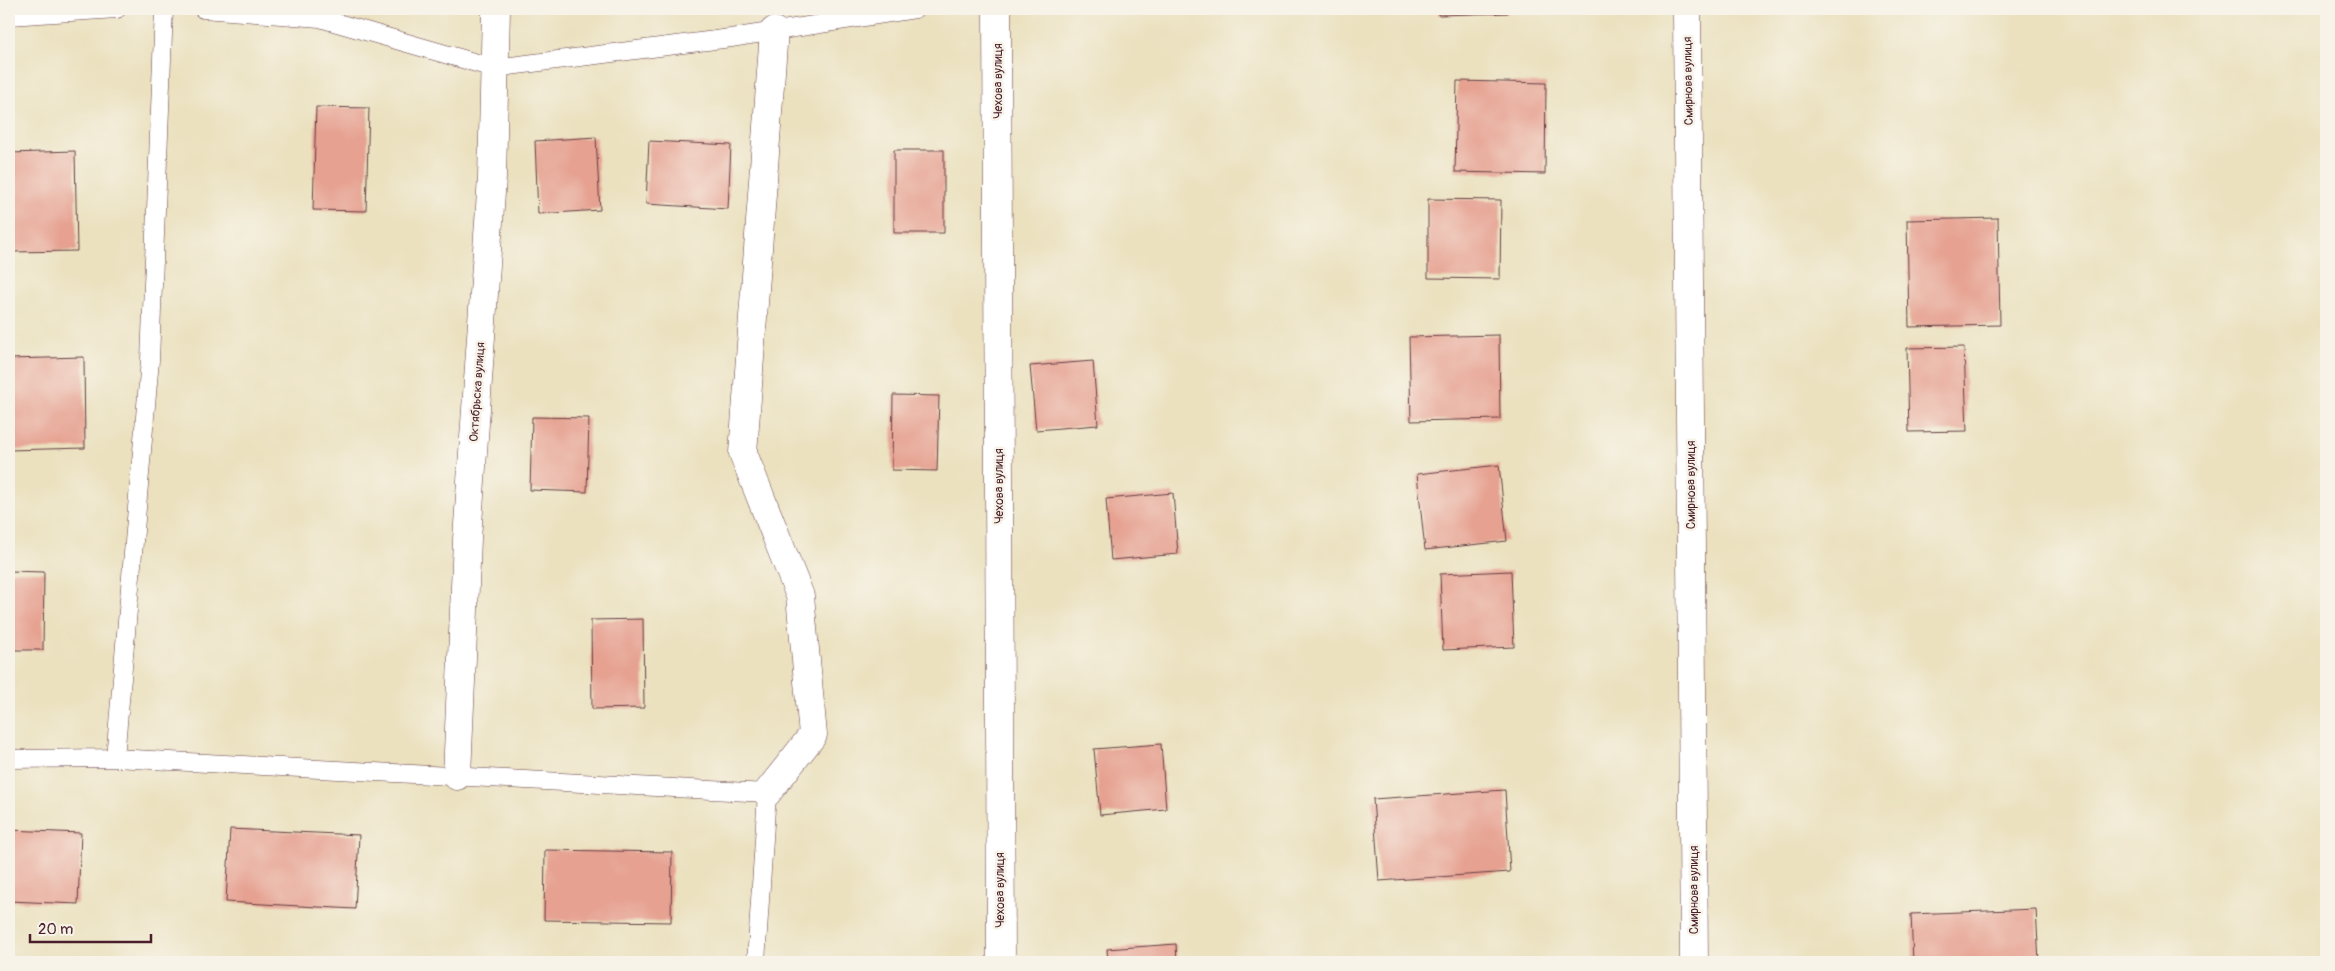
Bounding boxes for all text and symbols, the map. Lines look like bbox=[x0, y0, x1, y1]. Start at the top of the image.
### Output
street label: Смирнова вулиця bbox=[1680, 36, 1697, 125]
street label: Чехова вулиця bbox=[991, 43, 1006, 119]
street label: Октябрьска вулиця bbox=[467, 341, 488, 442]
street label: Смирнова вулиця bbox=[1684, 440, 1699, 529]
street label: Чехова вулиця bbox=[992, 448, 1007, 524]
street label: Смирнова вулиця bbox=[1687, 845, 1702, 934]
street label: Чехова вулиця bbox=[993, 852, 1008, 928]
scale bar bbox=[30, 911, 151, 943]
text: 20 m bbox=[38, 920, 73, 939]

